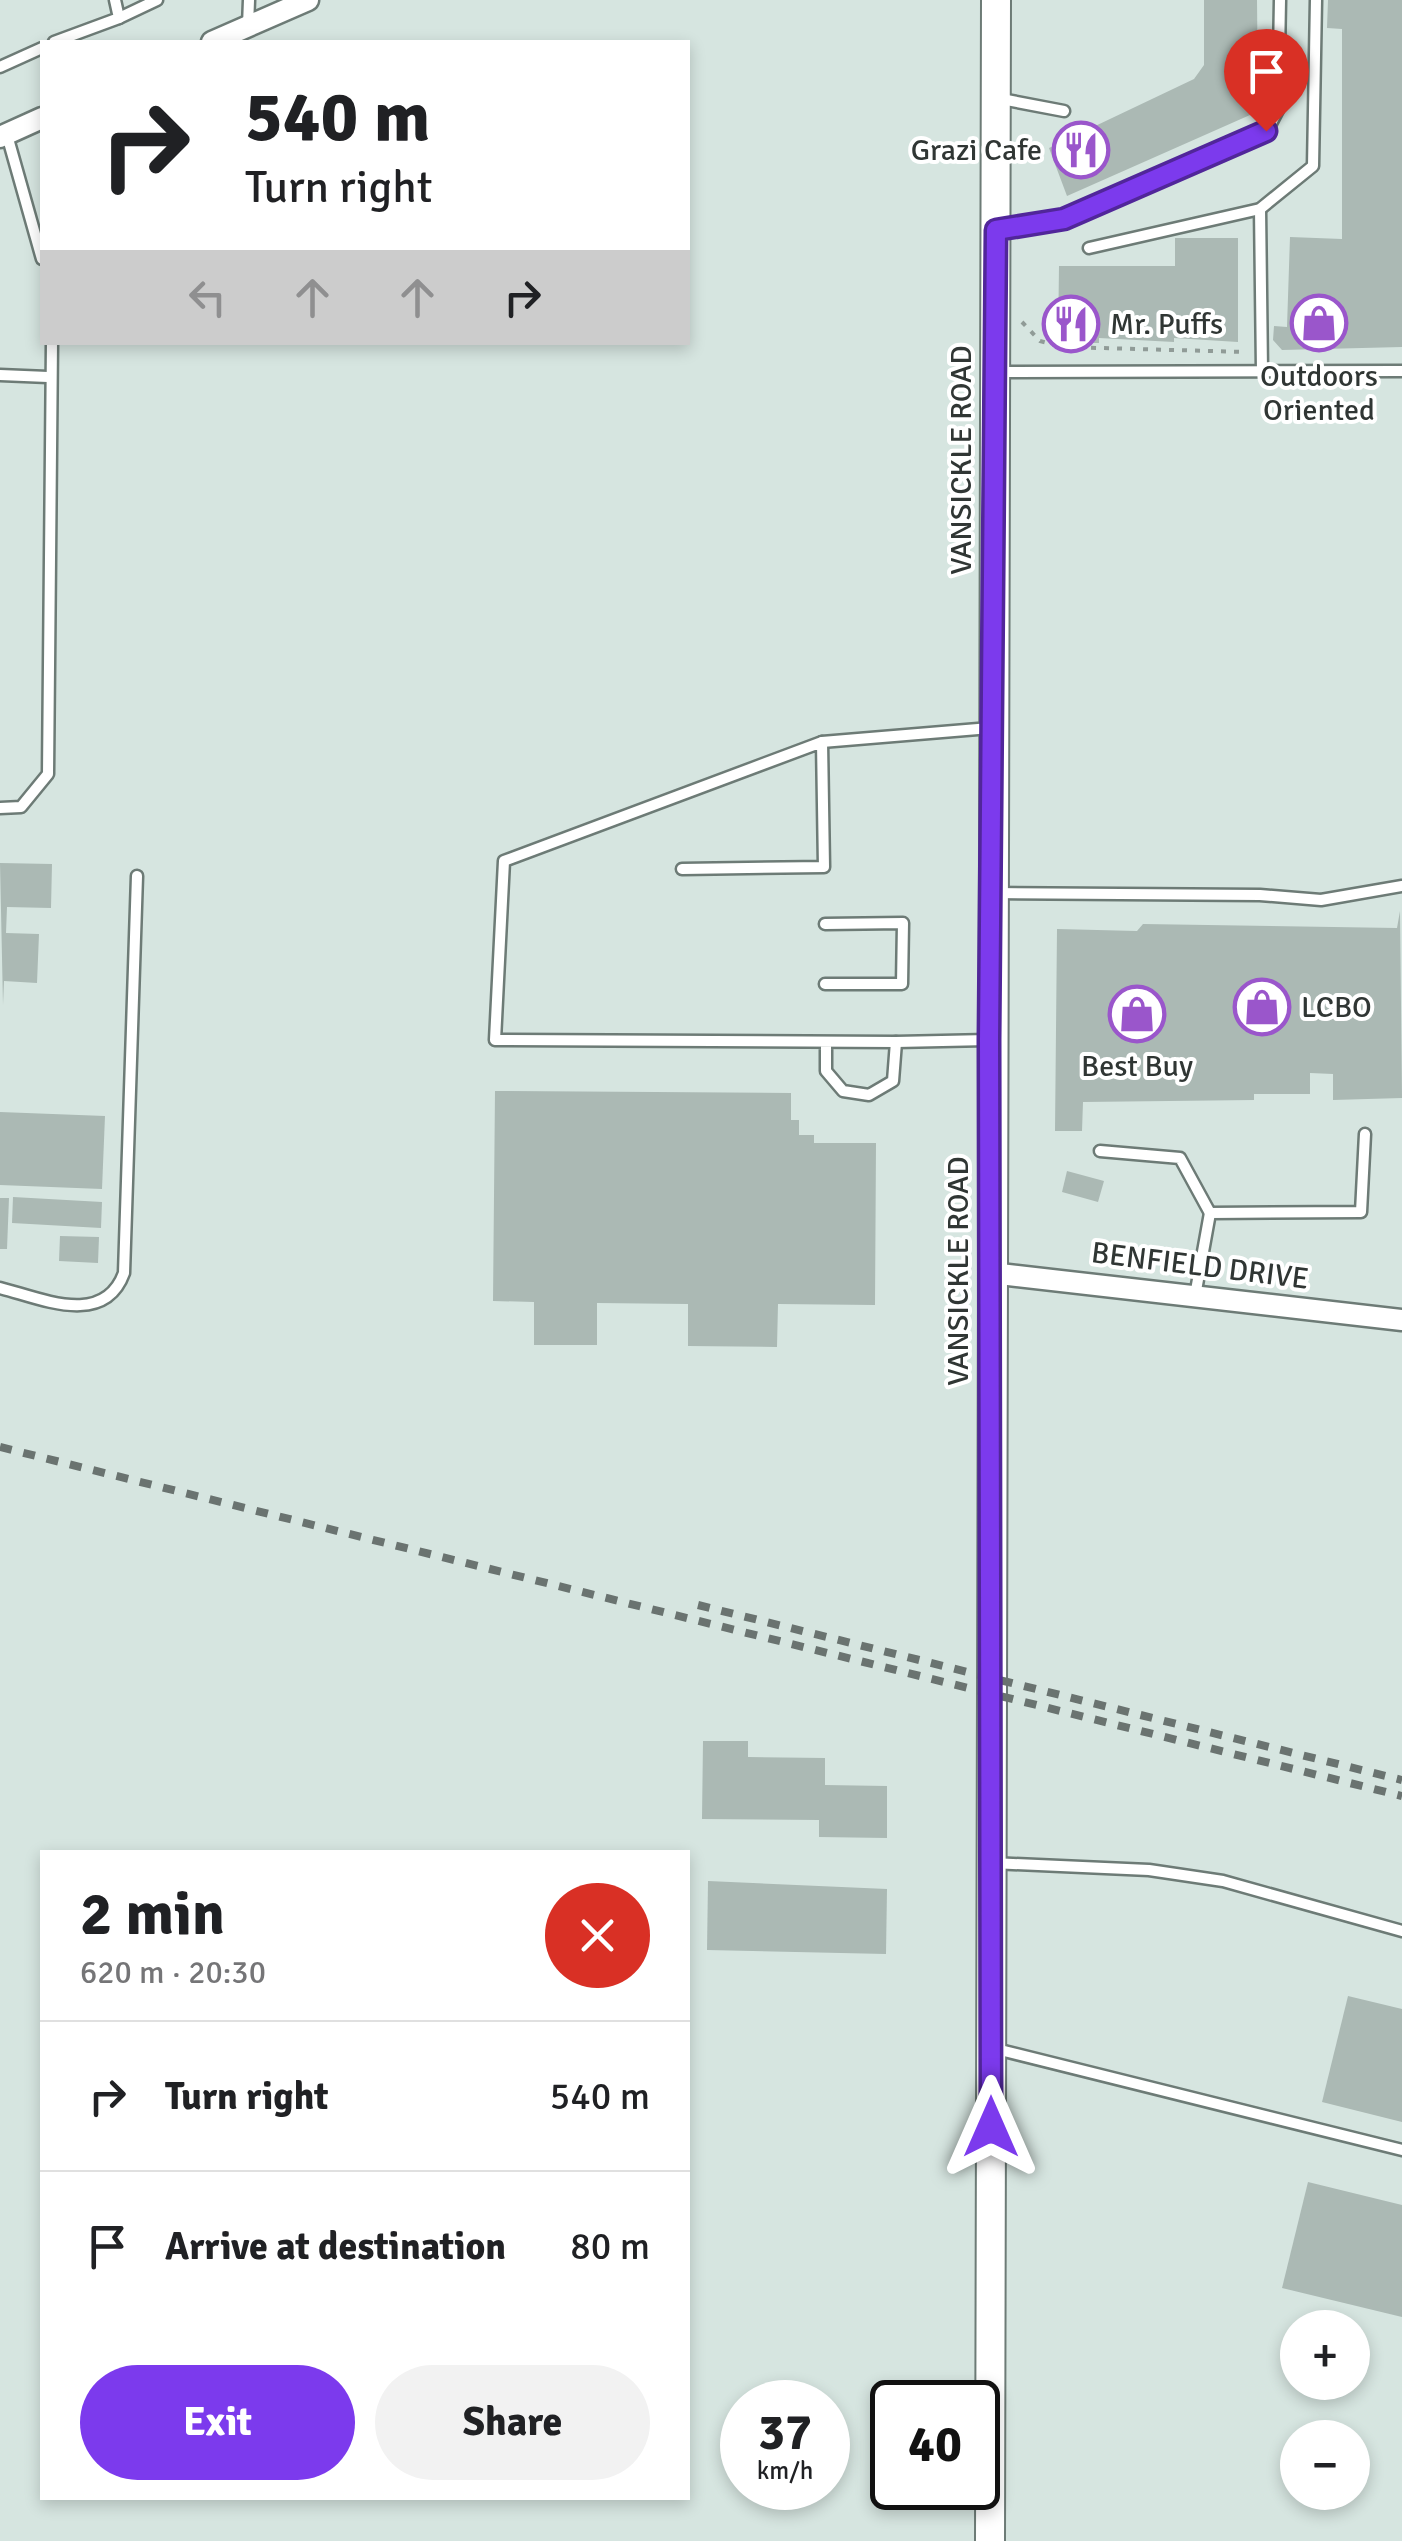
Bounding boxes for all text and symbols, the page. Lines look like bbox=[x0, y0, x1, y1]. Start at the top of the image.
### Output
pin bbox=[1224, 29, 1309, 132]
icon: arrive bbox=[1239, 44, 1294, 99]
text: 540 m bbox=[245, 74, 430, 160]
icon: right bbox=[80, 80, 210, 210]
restaurant icon: Grazi Cafe bbox=[1051, 120, 1111, 180]
place label: Grazi Cafe bbox=[911, 132, 1042, 169]
text: Turn right bbox=[245, 160, 433, 215]
icon: left bbox=[180, 270, 235, 325]
icon: ahead bbox=[285, 270, 340, 325]
icon: ahead bbox=[390, 270, 445, 325]
icon: right bbox=[495, 270, 550, 325]
shop icon: Outdoors Oriented bbox=[1289, 293, 1349, 353]
restaurant icon: Mr. Puffs bbox=[1041, 294, 1101, 354]
place label: Mr. Puffs bbox=[1110, 306, 1223, 343]
street label: VANSICKLE ROAD bbox=[943, 345, 980, 575]
place label: Outdoors Oriented bbox=[1260, 358, 1378, 429]
shop icon: LCBO bbox=[1232, 977, 1292, 1037]
shop icon: Best Buy bbox=[1107, 984, 1167, 1044]
place label: LCBO bbox=[1301, 989, 1372, 1026]
place label: Best Buy bbox=[1081, 1048, 1193, 1085]
street label: VANSICKLE ROAD bbox=[940, 1156, 977, 1386]
street label: BENFIELD DRIVE bbox=[1089, 1234, 1311, 1298]
text: 2 min bbox=[80, 1878, 225, 1952]
button: close bbox=[545, 1883, 650, 1988]
text: 620 m · 20:30 bbox=[80, 1953, 266, 1992]
icon: right bbox=[80, 2069, 135, 2124]
text: Turn right bbox=[165, 2073, 329, 2120]
text: 540 m bbox=[550, 2073, 650, 2120]
position arrow bbox=[939, 2075, 1043, 2179]
icon: arrive bbox=[80, 2219, 135, 2274]
text: Arrive at destination bbox=[165, 2223, 506, 2270]
text: 80 m bbox=[570, 2223, 650, 2270]
map controls bbox=[1280, 2310, 1370, 2510]
button: + bbox=[1280, 2310, 1370, 2400]
button: Exit bbox=[80, 2365, 355, 2480]
button: Share bbox=[375, 2365, 650, 2480]
speed limit sign: 40 bbox=[870, 2380, 1000, 2510]
text: 37 bbox=[758, 2402, 812, 2464]
button: − bbox=[1280, 2420, 1370, 2510]
text: km/h bbox=[757, 2455, 813, 2486]

